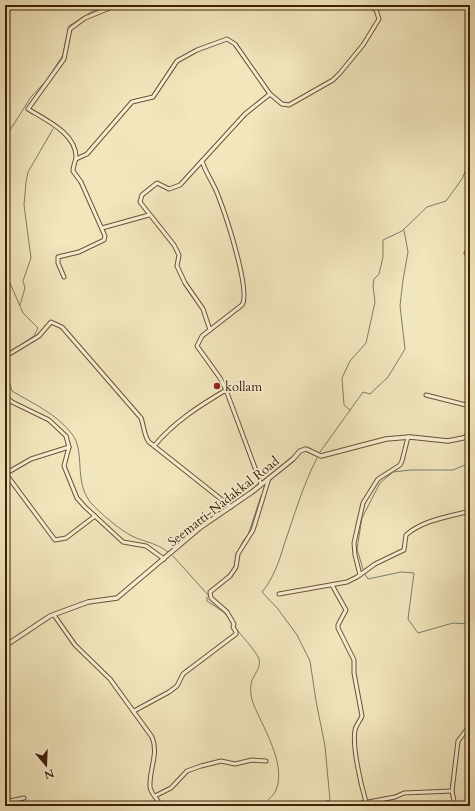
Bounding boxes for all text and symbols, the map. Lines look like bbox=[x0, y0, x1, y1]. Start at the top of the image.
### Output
place label: kollam bbox=[225, 378, 262, 396]
marker: kollam bbox=[212, 381, 222, 391]
street label: Seematti-Nadakkal Road bbox=[164, 453, 283, 551]
north arrow bbox=[26, 745, 66, 785]
text: N bbox=[42, 765, 56, 783]

